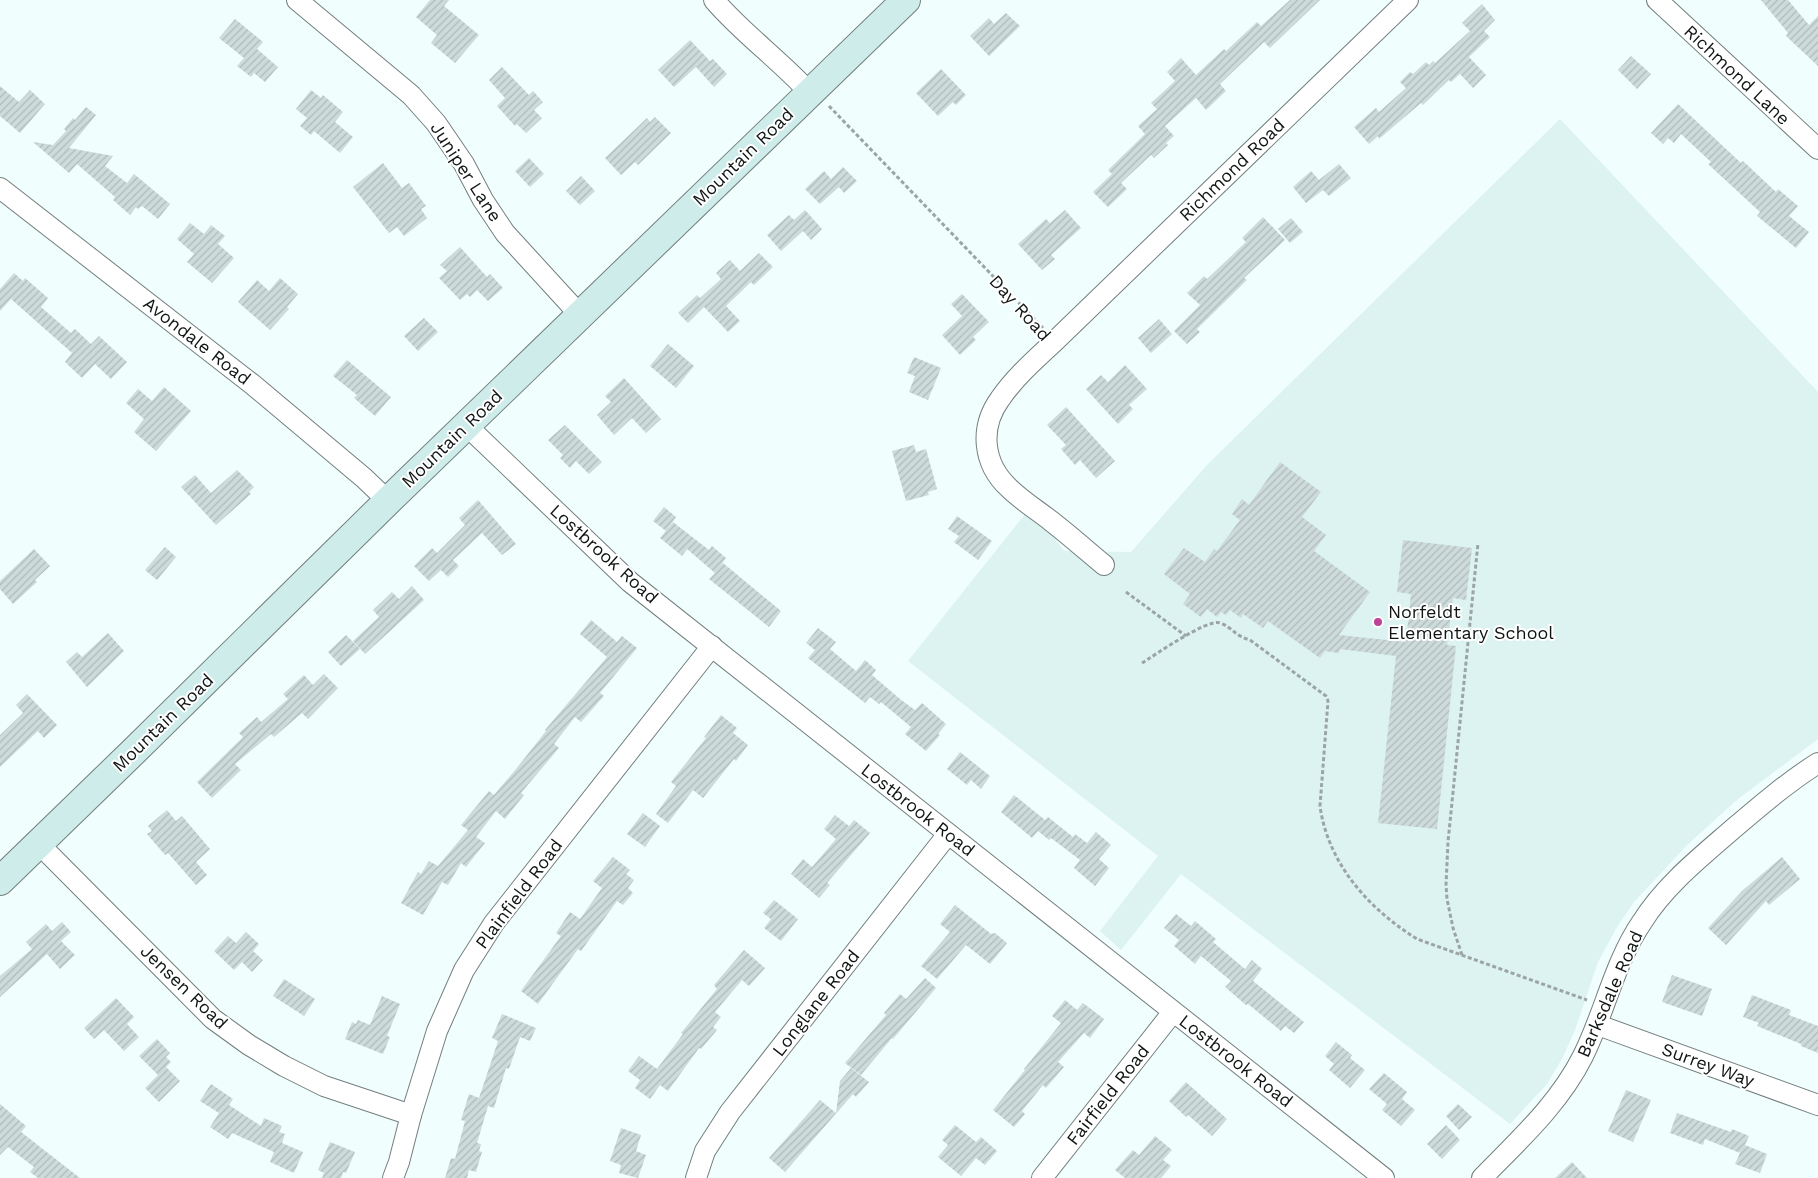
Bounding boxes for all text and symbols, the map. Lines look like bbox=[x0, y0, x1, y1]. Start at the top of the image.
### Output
street label: Richmond Lane bbox=[1680, 20, 1795, 129]
street label: Mountain Road bbox=[688, 103, 797, 210]
street label: Richmond Road bbox=[1175, 114, 1289, 225]
street label: Juniper Lane bbox=[426, 118, 506, 225]
street label: Day Road bbox=[985, 270, 1055, 345]
street label: Avondale Road bbox=[140, 292, 255, 389]
street label: Mountain Road bbox=[397, 385, 506, 492]
street label: Lostbrook Road bbox=[546, 500, 663, 608]
place label: Norfeldt Elementary School bbox=[1388, 601, 1554, 643]
marker: Norfeldt Elementary School bbox=[1372, 616, 1384, 628]
street label: Mountain Road bbox=[108, 669, 217, 776]
street label: Lostbrook Road bbox=[857, 759, 979, 860]
street label: Plainfield Road bbox=[471, 835, 567, 953]
street label: Barksdale Road bbox=[1572, 927, 1647, 1060]
street label: Jensen Road bbox=[137, 940, 232, 1033]
street label: Longlane Road bbox=[768, 945, 864, 1060]
street label: Lostbrook Road bbox=[1175, 1010, 1297, 1111]
street label: Surrey Way bbox=[1659, 1038, 1758, 1091]
street label: Fairfield Road bbox=[1062, 1040, 1153, 1149]

